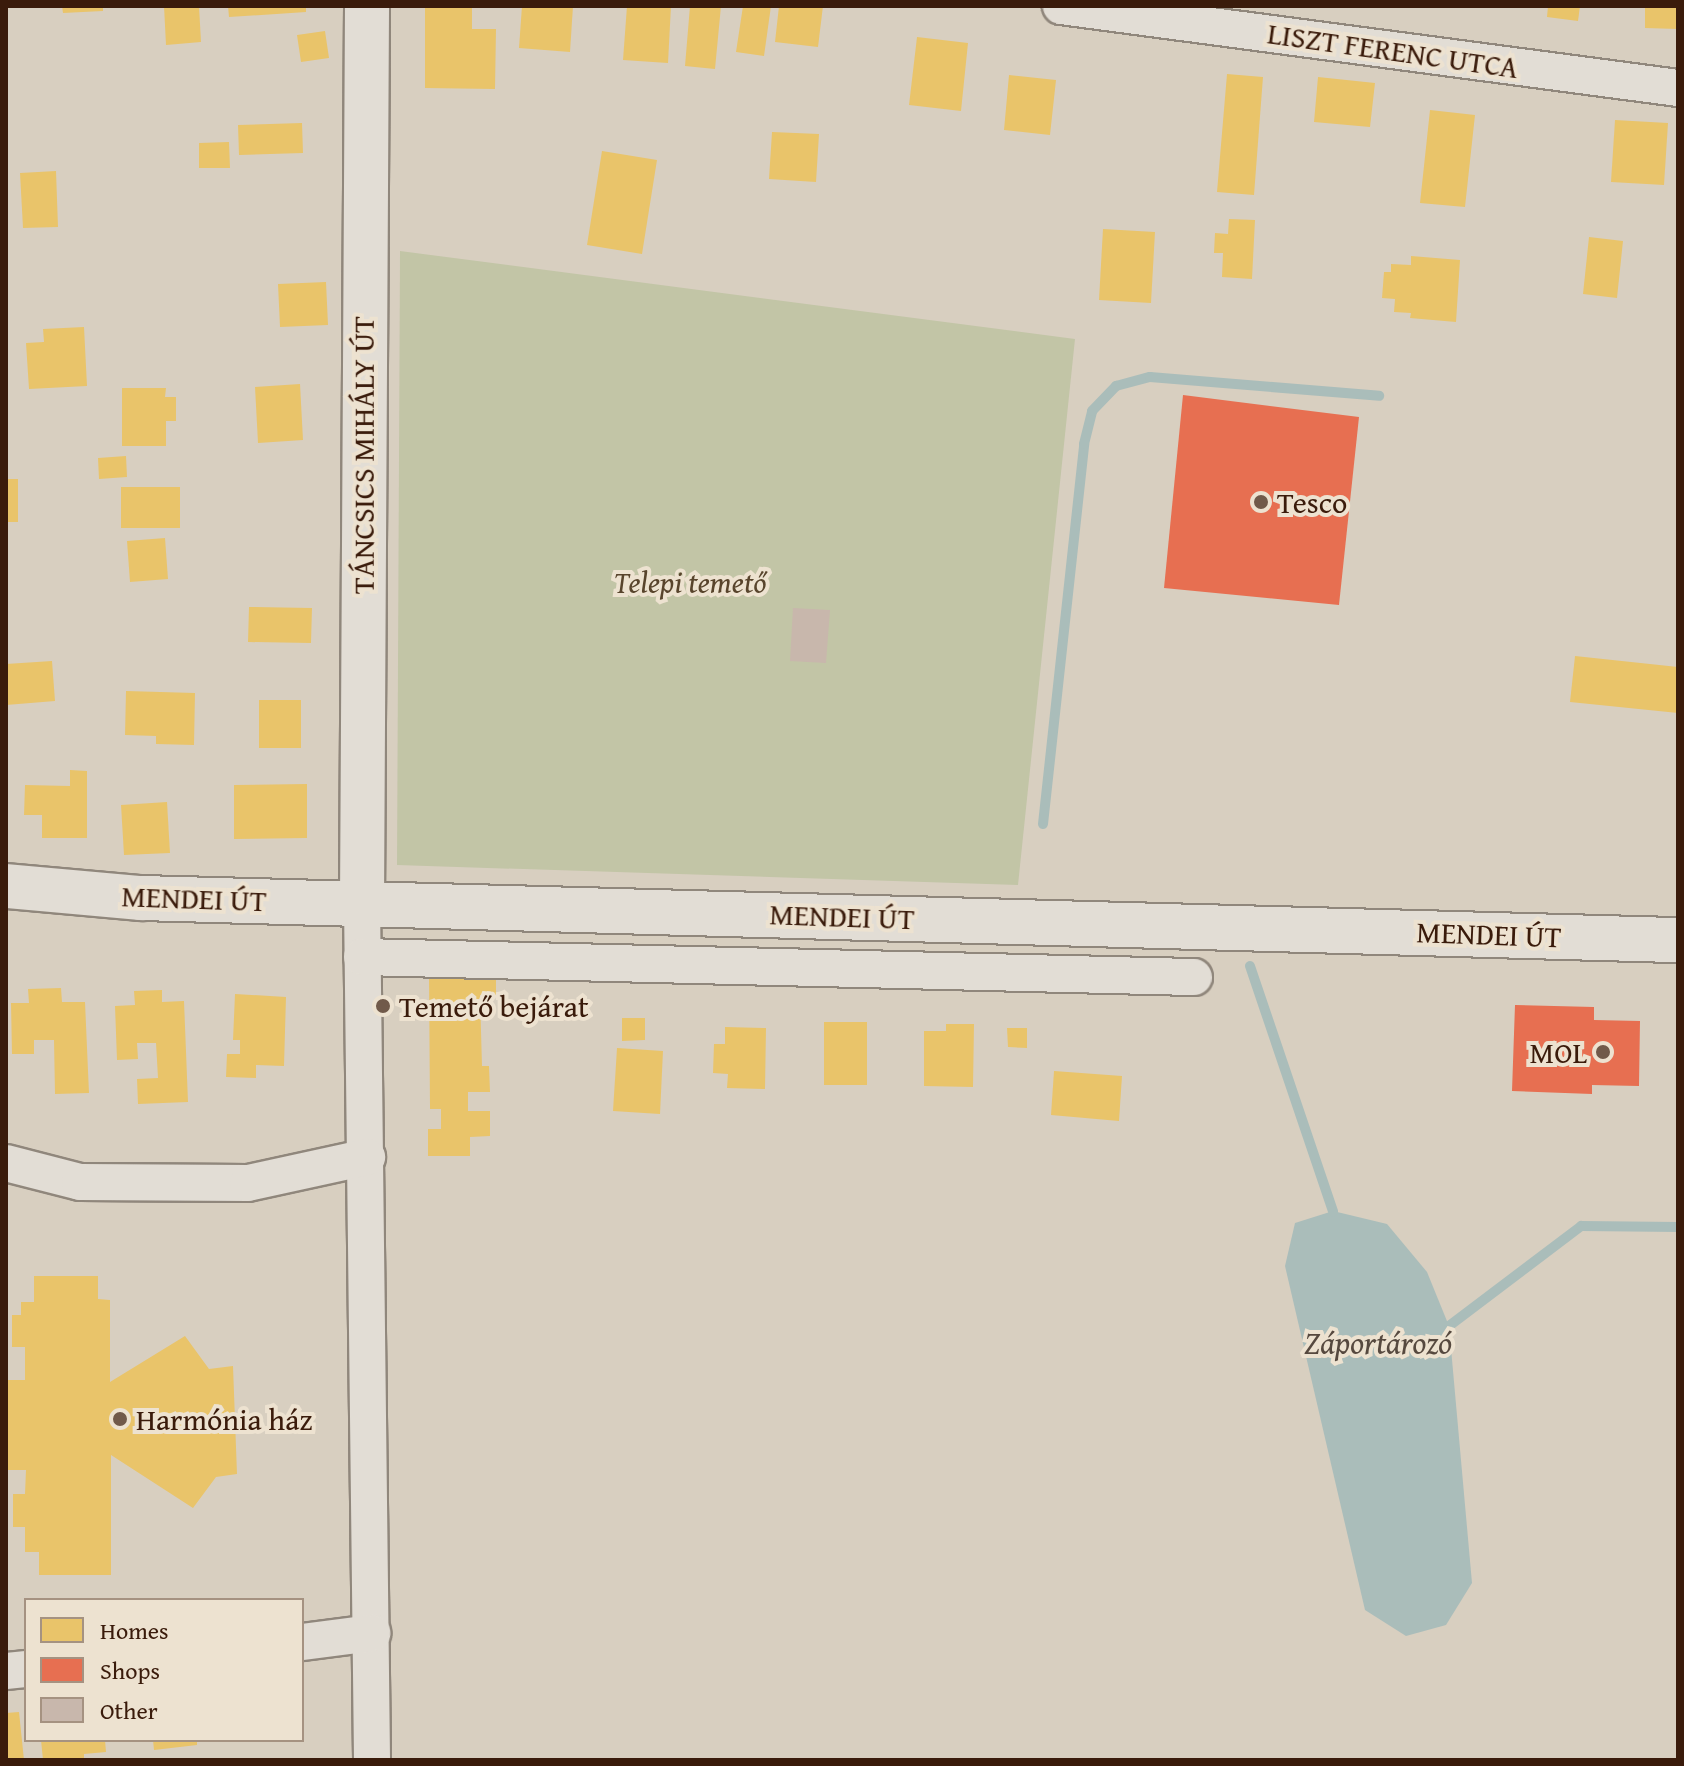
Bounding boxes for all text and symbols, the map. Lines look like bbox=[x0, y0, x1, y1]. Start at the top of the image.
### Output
street label: LISZT FERENC UTCA bbox=[1265, 15, 1521, 85]
street label: TÁNCSICS MIHÁLY ÚT bbox=[345, 316, 381, 594]
place label: Tesco bbox=[1277, 484, 1347, 520]
marker: Tesco bbox=[1252, 493, 1270, 511]
park label: Telepi temető bbox=[614, 564, 766, 600]
street label: MENDEI ÚT bbox=[121, 877, 267, 919]
street label: MENDEI ÚT bbox=[769, 895, 915, 937]
street label: MENDEI ÚT bbox=[1416, 913, 1562, 955]
place label: Temető bejárat bbox=[399, 988, 588, 1024]
marker: Temető bejárat bbox=[374, 997, 392, 1015]
place label: MOL bbox=[1530, 1034, 1587, 1070]
marker: MOL bbox=[1594, 1043, 1612, 1061]
water label: Záportározó bbox=[1304, 1324, 1452, 1362]
place label: Harmónia ház bbox=[136, 1401, 312, 1437]
marker: Harmónia ház bbox=[111, 1410, 129, 1428]
legend bbox=[24, 1598, 304, 1742]
text: Homes bbox=[100, 1613, 169, 1648]
text: Shops bbox=[100, 1653, 160, 1688]
text: Other bbox=[100, 1693, 158, 1728]

